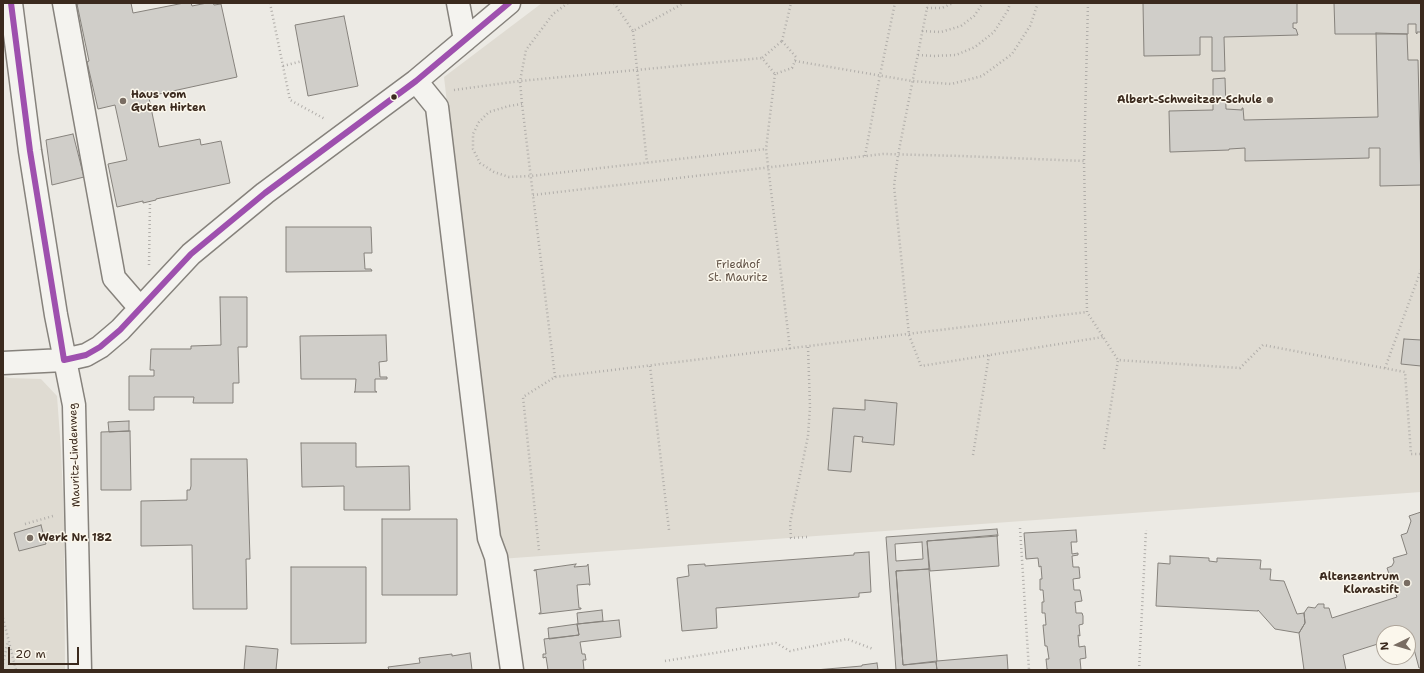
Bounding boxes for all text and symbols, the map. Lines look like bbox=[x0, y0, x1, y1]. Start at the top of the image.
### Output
place label: Haus vom Guten Hirten bbox=[131, 88, 206, 114]
unlabelled marker bbox=[389, 92, 399, 102]
place label: Albert-Schweitzer-Schule bbox=[1117, 93, 1262, 107]
marker: Albert-Schweitzer-Schule bbox=[1265, 95, 1275, 105]
marker: Haus vom Guten Hirten bbox=[118, 96, 128, 106]
park label: Friedhof St. Mauritz bbox=[708, 258, 768, 284]
street label: Mauritz-Lindenweg bbox=[67, 403, 83, 507]
place label: Werk Nr. 182 bbox=[38, 531, 112, 545]
marker: Werk Nr. 182 bbox=[25, 533, 35, 543]
place label: Altenzentrum Klarastift bbox=[1319, 570, 1399, 596]
marker: Altenzentrum Klarastift bbox=[1402, 578, 1412, 588]
north arrow bbox=[1376, 625, 1416, 665]
scale bar bbox=[10, 639, 81, 665]
text: N bbox=[1377, 641, 1392, 651]
text: 20 m bbox=[15, 646, 46, 662]

